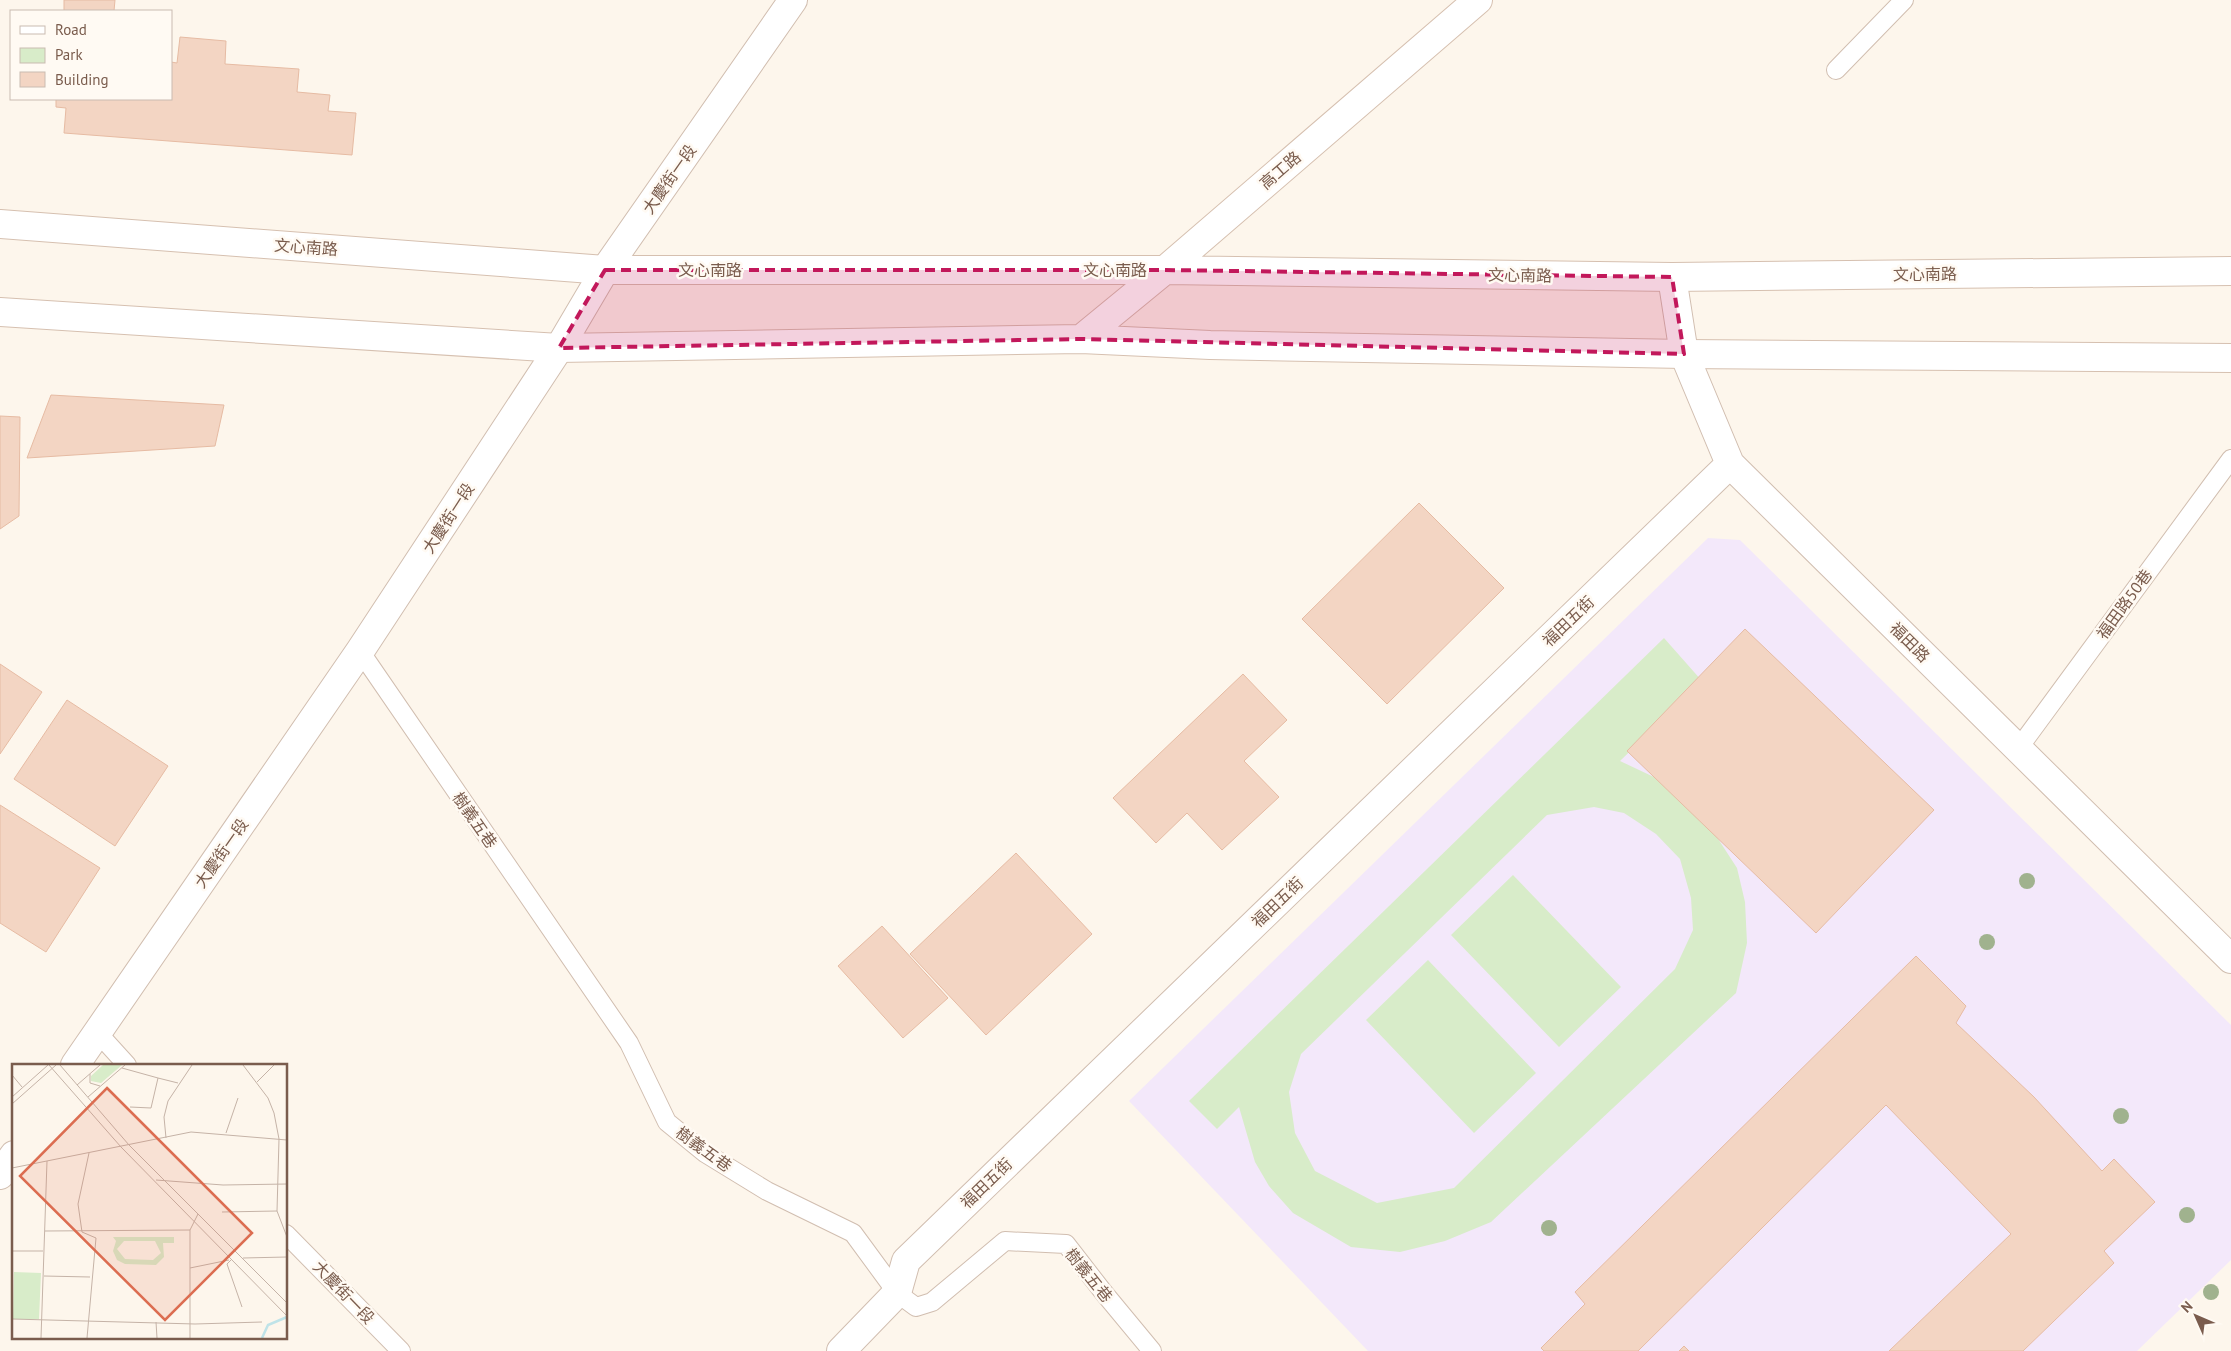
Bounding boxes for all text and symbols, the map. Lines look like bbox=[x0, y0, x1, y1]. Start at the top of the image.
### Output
legend bbox=[10, 10, 172, 100]
text: Road bbox=[55, 20, 87, 39]
text: Park bbox=[55, 45, 83, 64]
text: Building bbox=[55, 70, 109, 89]
street label: 大慶街一段 bbox=[638, 140, 700, 218]
street label: 高工路 bbox=[1255, 147, 1305, 193]
street label: 文心南路 bbox=[273, 235, 339, 259]
street label: 文心南路 bbox=[678, 260, 742, 280]
street label: 文心南路 bbox=[1083, 260, 1147, 280]
street label: 文心南路 bbox=[1893, 263, 1957, 285]
street label: 文心南路 bbox=[1488, 264, 1552, 286]
street label: 大慶街一段 bbox=[418, 479, 478, 557]
street label: 福田路50巷 bbox=[2092, 565, 2156, 643]
street label: 福田五街 bbox=[1538, 592, 1598, 650]
street label: 福田路 bbox=[1886, 618, 1934, 666]
street label: 樹義五巷 bbox=[448, 788, 502, 852]
street label: 大慶街一段 bbox=[190, 814, 252, 892]
street label: 福田五街 bbox=[1247, 873, 1307, 931]
inset map bbox=[12, 1064, 288, 1338]
street label: 樹義五巷 bbox=[672, 1122, 736, 1176]
street label: 福田五街 bbox=[956, 1154, 1016, 1212]
street label: 樹義五巷 bbox=[1061, 1244, 1117, 1306]
street label: 大慶街一段 bbox=[309, 1256, 379, 1328]
north arrow bbox=[2171, 1291, 2221, 1341]
text: N bbox=[2177, 1297, 2196, 1316]

